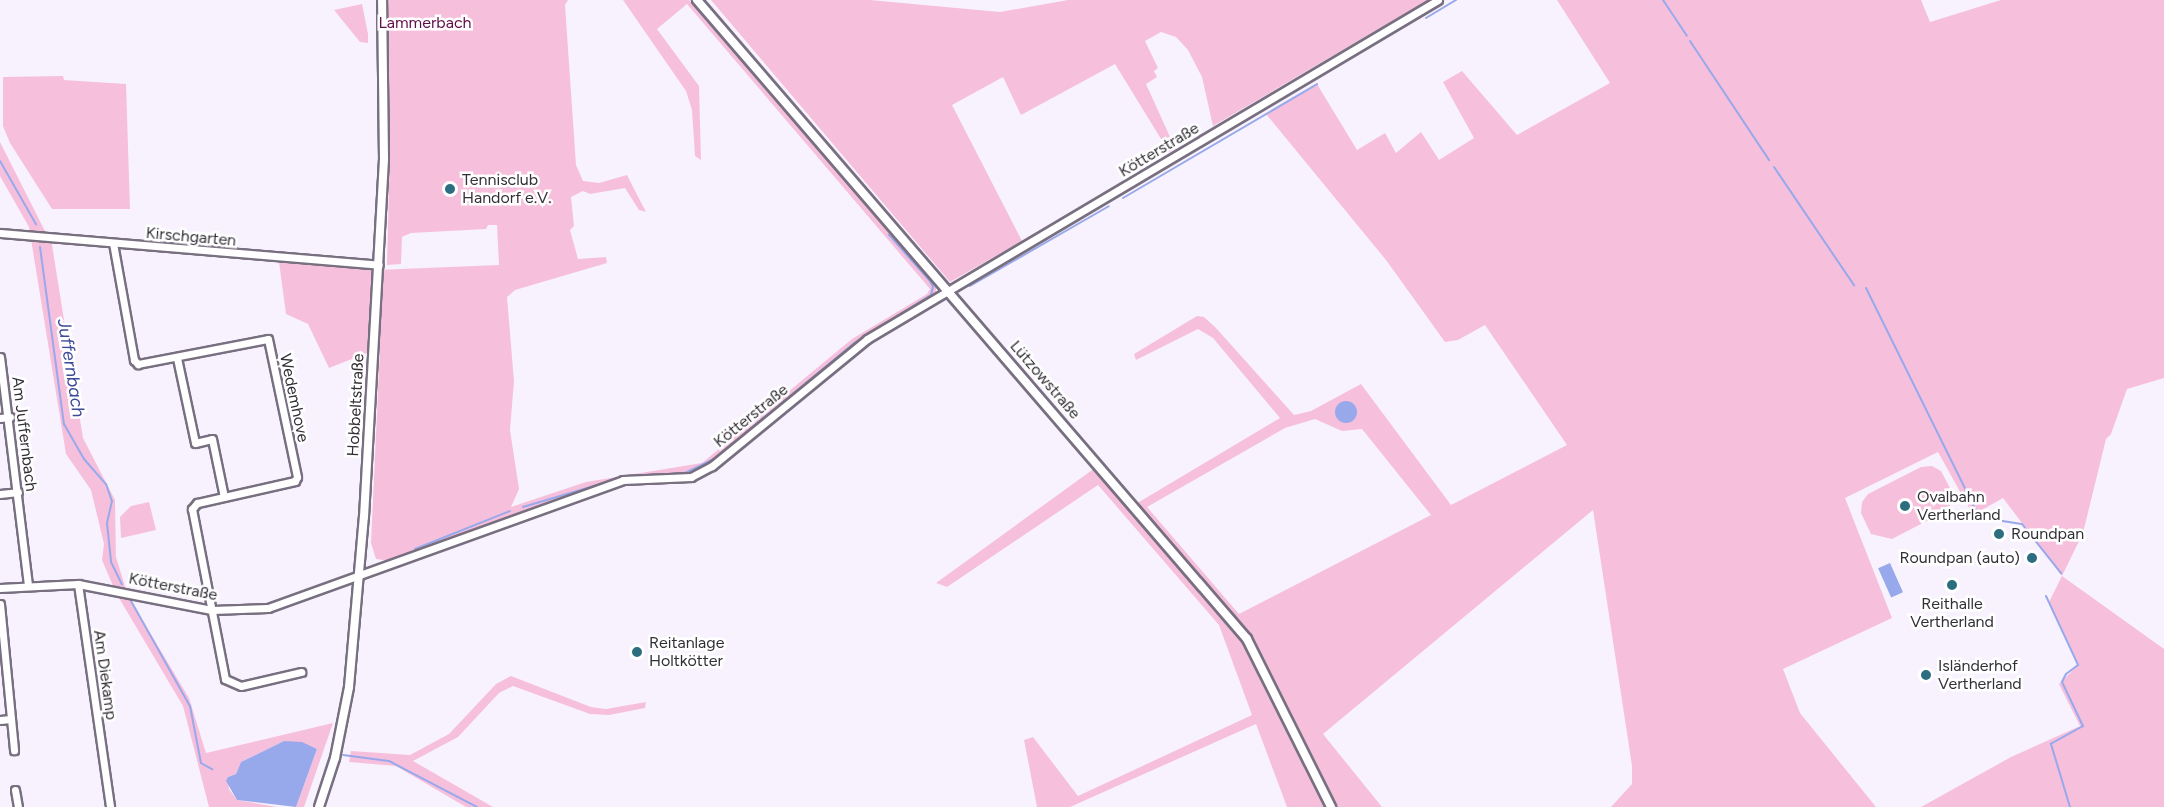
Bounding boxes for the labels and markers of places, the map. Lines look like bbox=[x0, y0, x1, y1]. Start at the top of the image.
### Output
place label: Tennisclub Handorf e.V. bbox=[462, 170, 552, 208]
marker: Tennisclub Handorf e.V. bbox=[443, 182, 457, 196]
place label: Ovalbahn Vertherland bbox=[1917, 487, 2001, 525]
marker: Ovalbahn Vertherland bbox=[1898, 499, 1912, 513]
place label: Roundpan bbox=[2011, 524, 2084, 544]
marker: Roundpan bbox=[1992, 527, 2006, 541]
place label: Roundpan (auto) bbox=[1899, 548, 2020, 568]
marker: Roundpan (auto) bbox=[2025, 551, 2039, 565]
marker: Reithalle Vertherland bbox=[1945, 578, 1959, 592]
place label: Reithalle Vertherland bbox=[1910, 594, 1994, 632]
place label: Reitanlage Holtkötter bbox=[649, 633, 724, 671]
marker: Reitanlage Holtkötter bbox=[630, 645, 644, 659]
place label: Isländerhof Vertherland bbox=[1938, 656, 2022, 694]
marker: Isländerhof Vertherland bbox=[1919, 668, 1933, 682]

